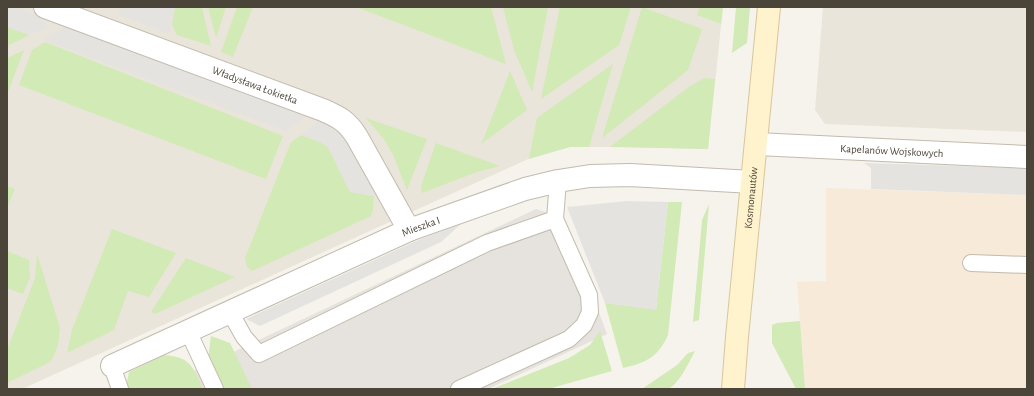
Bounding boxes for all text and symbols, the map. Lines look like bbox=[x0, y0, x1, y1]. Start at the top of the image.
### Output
street label: Władysława Łokietka bbox=[211, 64, 299, 106]
street label: Kapelanów Wojskowych bbox=[840, 143, 944, 159]
street label: Kosmonautów bbox=[743, 166, 760, 229]
street label: Mieszka I bbox=[400, 215, 441, 239]

